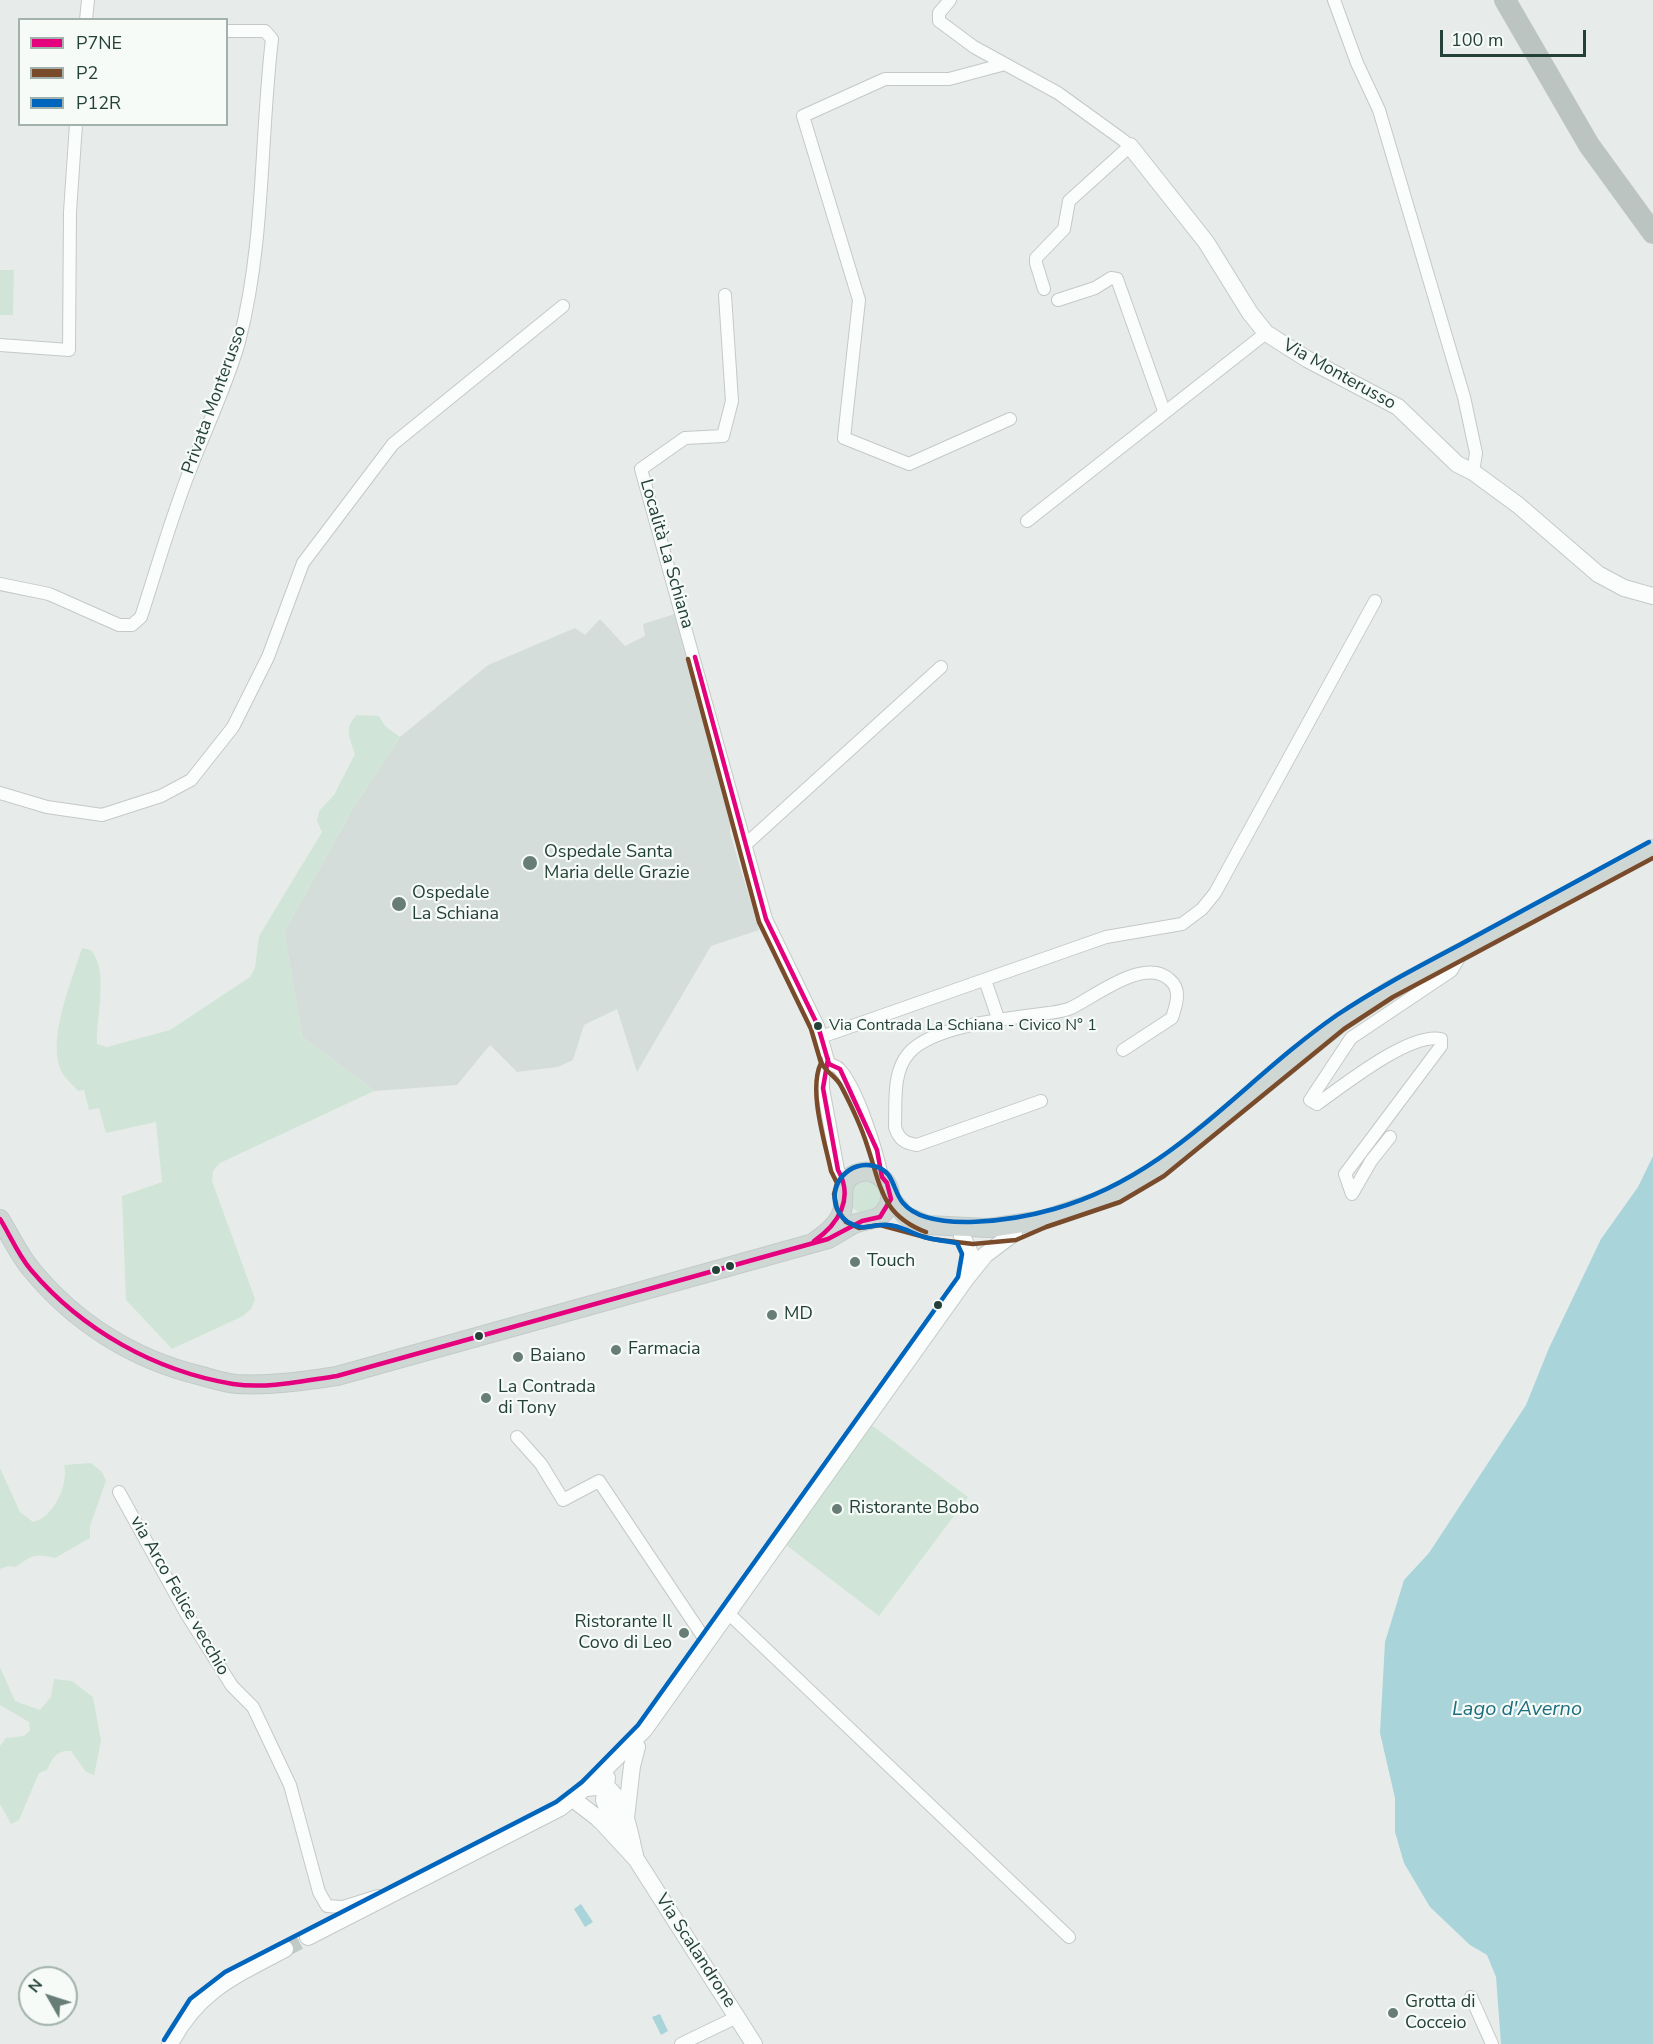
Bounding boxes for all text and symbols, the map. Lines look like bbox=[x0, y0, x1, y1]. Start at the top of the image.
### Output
legend bbox=[18, 18, 228, 126]
scale bar bbox=[1443, 18, 1588, 56]
text: 100 m bbox=[1451, 28, 1503, 52]
text: P7NE bbox=[76, 31, 122, 55]
text: P2 bbox=[76, 61, 98, 85]
text: P12R bbox=[76, 91, 121, 115]
street label: Privata Monterusso bbox=[178, 323, 252, 477]
street label: Via Monterusso bbox=[1279, 335, 1399, 415]
street label: Località La Schiana bbox=[634, 477, 698, 631]
place label: Ospedale Santa Maria delle Grazie bbox=[544, 842, 690, 884]
marker: Ospedale Santa Maria delle Grazie bbox=[521, 854, 539, 872]
place label: Ospedale La Schiana bbox=[412, 883, 499, 926]
marker: Ospedale La Schiana bbox=[390, 895, 408, 913]
place label: Via Contrada La Schiana - Civico N° 1 bbox=[829, 1016, 1097, 1036]
marker: Via Contrada La Schiana - Civico N° 1 bbox=[812, 1020, 824, 1032]
place label: Touch bbox=[867, 1251, 915, 1273]
marker: Touch bbox=[848, 1255, 862, 1269]
unlabelled marker bbox=[724, 1260, 736, 1272]
unlabelled marker bbox=[710, 1264, 722, 1276]
unlabelled marker bbox=[932, 1299, 944, 1311]
place label: MD bbox=[784, 1304, 813, 1326]
marker: MD bbox=[765, 1308, 779, 1322]
unlabelled marker bbox=[473, 1330, 485, 1342]
place label: Farmacia bbox=[628, 1339, 700, 1361]
marker: Farmacia bbox=[609, 1343, 623, 1357]
place label: Baiano bbox=[530, 1346, 586, 1368]
marker: Baiano bbox=[511, 1350, 525, 1364]
place label: La Contrada di Tony bbox=[498, 1377, 596, 1420]
marker: La Contrada di Tony bbox=[479, 1391, 493, 1405]
place label: Ristorante Bobo bbox=[849, 1498, 979, 1520]
marker: Ristorante Bobo bbox=[830, 1502, 844, 1516]
street label: via Arco Felice vecchio bbox=[125, 1512, 233, 1680]
place label: Ristorante Il Covo di Leo bbox=[575, 1612, 672, 1654]
marker: Ristorante Il Covo di Leo bbox=[677, 1626, 691, 1640]
water label: Lago d'Averno bbox=[1452, 1698, 1582, 1722]
street label: Via Scalandrone bbox=[650, 1890, 740, 2012]
north arrow bbox=[18, 1966, 78, 2026]
text: N bbox=[23, 1974, 48, 1998]
place label: Grotta di Cocceio bbox=[1405, 1992, 1476, 2034]
marker: Grotta di Cocceio bbox=[1386, 2006, 1400, 2020]

